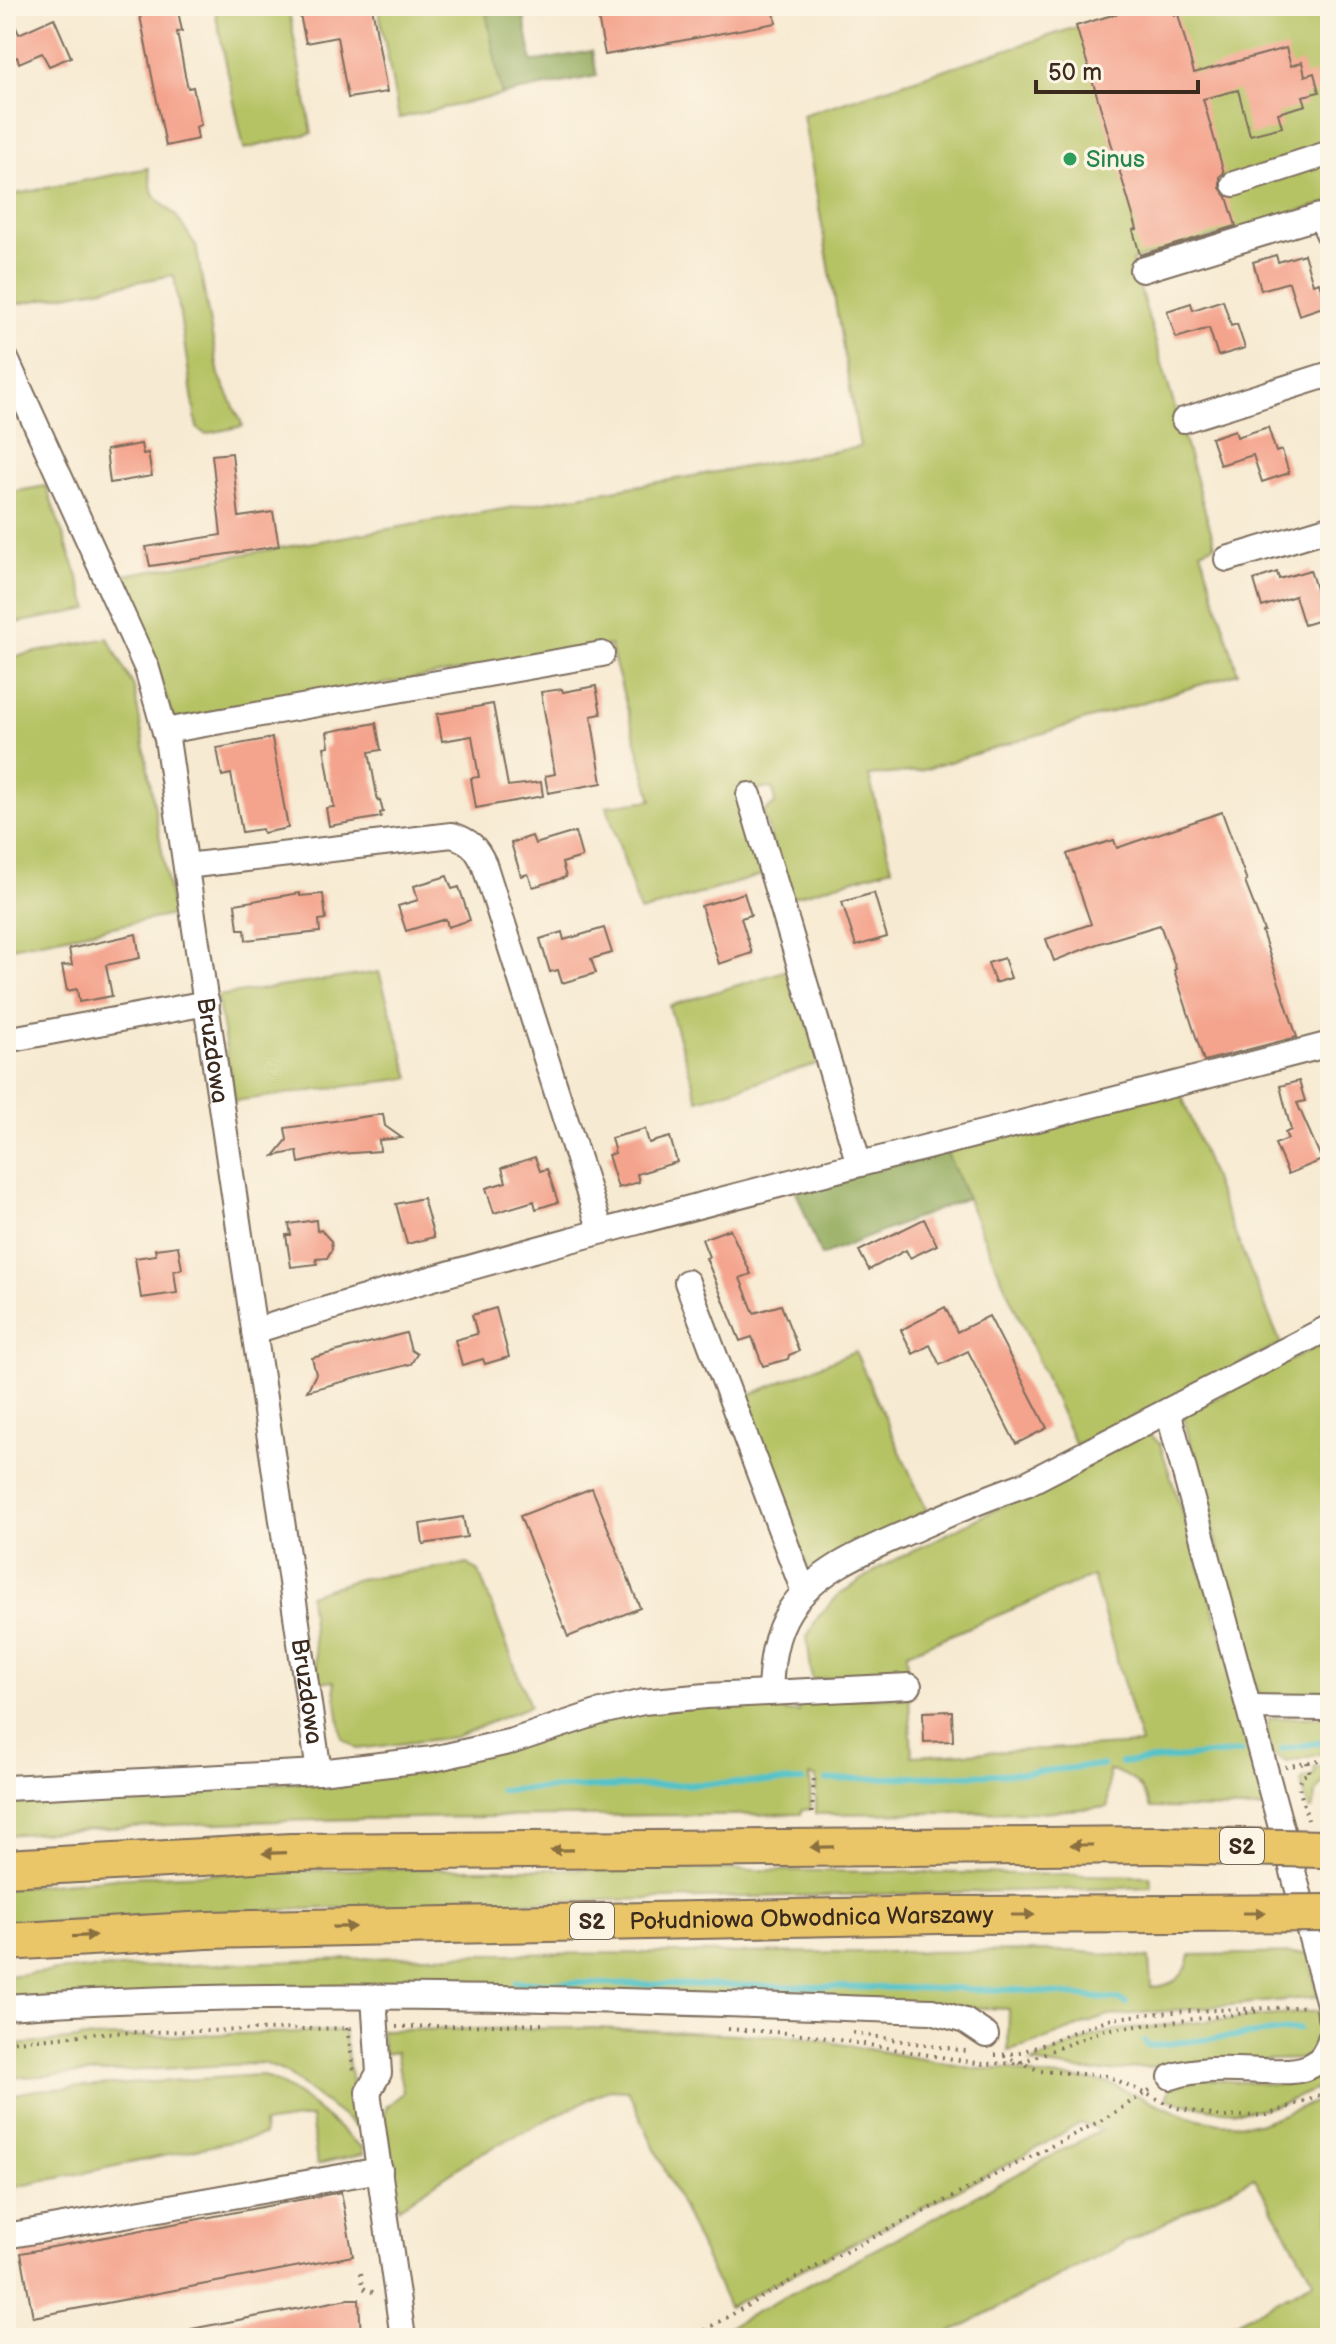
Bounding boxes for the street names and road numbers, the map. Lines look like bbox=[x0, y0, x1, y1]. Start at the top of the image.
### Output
street label: Bruzdowa bbox=[190, 996, 234, 1105]
street label: Bruzdowa bbox=[285, 1637, 329, 1746]
road number: S2 bbox=[1220, 1828, 1264, 1864]
street label: Południowa Obwodnica Warszawy bbox=[629, 1901, 994, 1936]
road number: S2 bbox=[570, 1903, 614, 1939]

